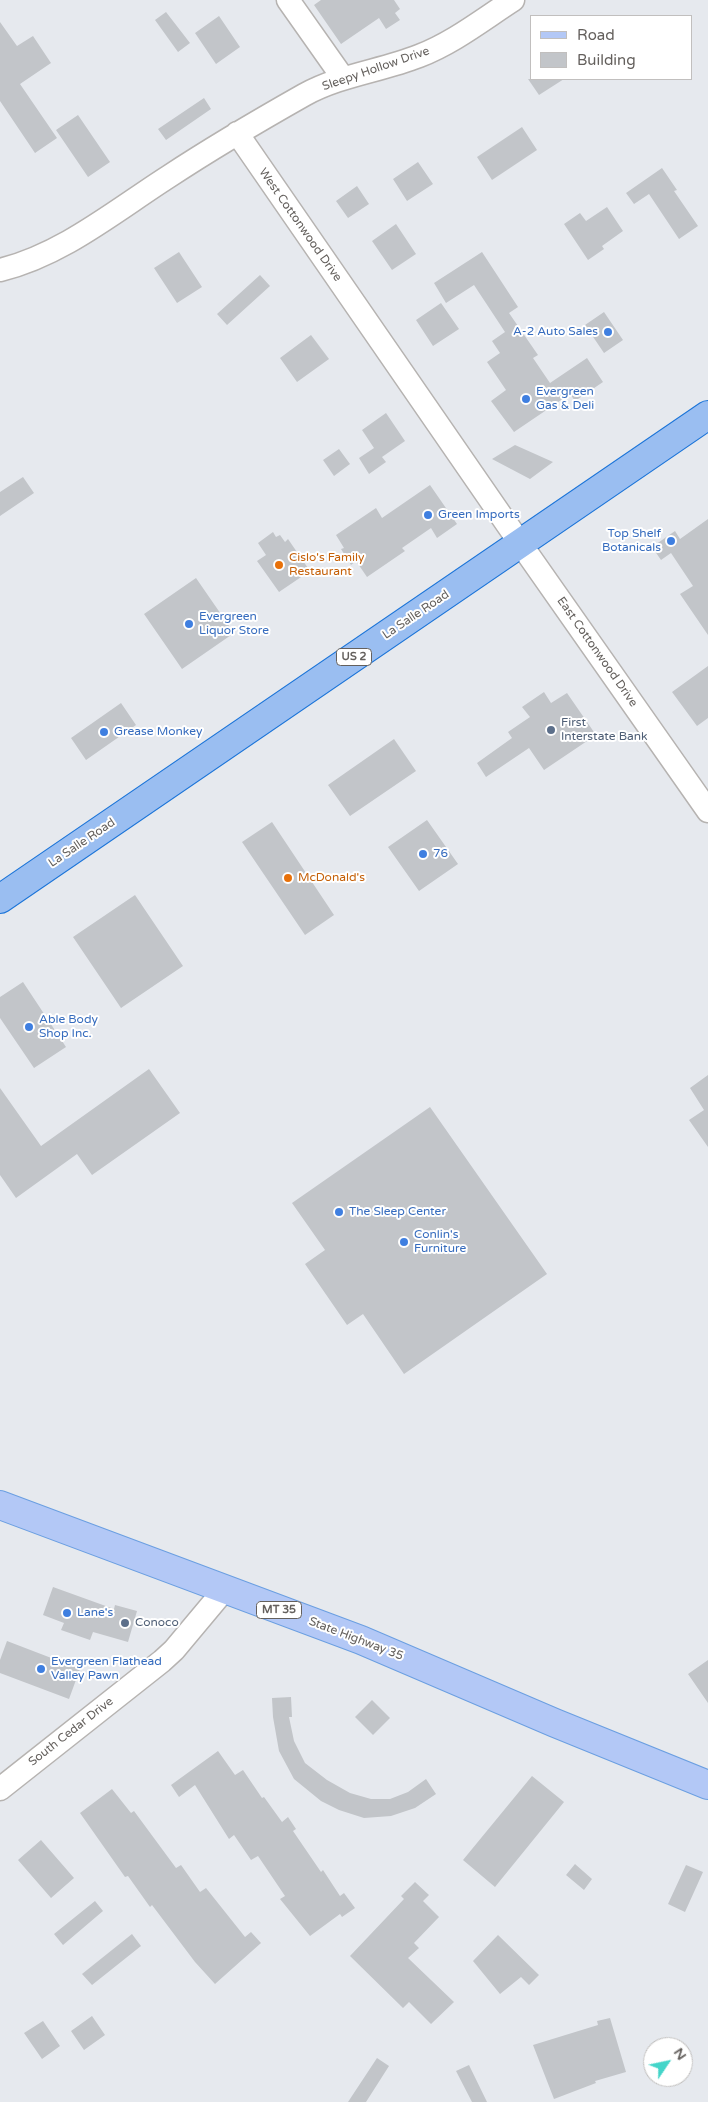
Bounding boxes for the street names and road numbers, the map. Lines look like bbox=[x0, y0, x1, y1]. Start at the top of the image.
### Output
street label: Sleepy Hollow Drive bbox=[320, 44, 432, 94]
street label: West Cottonwood Drive bbox=[255, 166, 345, 284]
street label: La Salle Road bbox=[380, 588, 452, 642]
street label: East Cottonwood Drive bbox=[554, 594, 640, 710]
road number: US 2 bbox=[336, 649, 372, 666]
street label: La Salle Road bbox=[46, 816, 118, 870]
road number: MT 35 bbox=[256, 1602, 302, 1618]
street label: State Highway 35 bbox=[307, 1614, 405, 1664]
street label: South Cedar Drive bbox=[26, 1694, 116, 1770]

